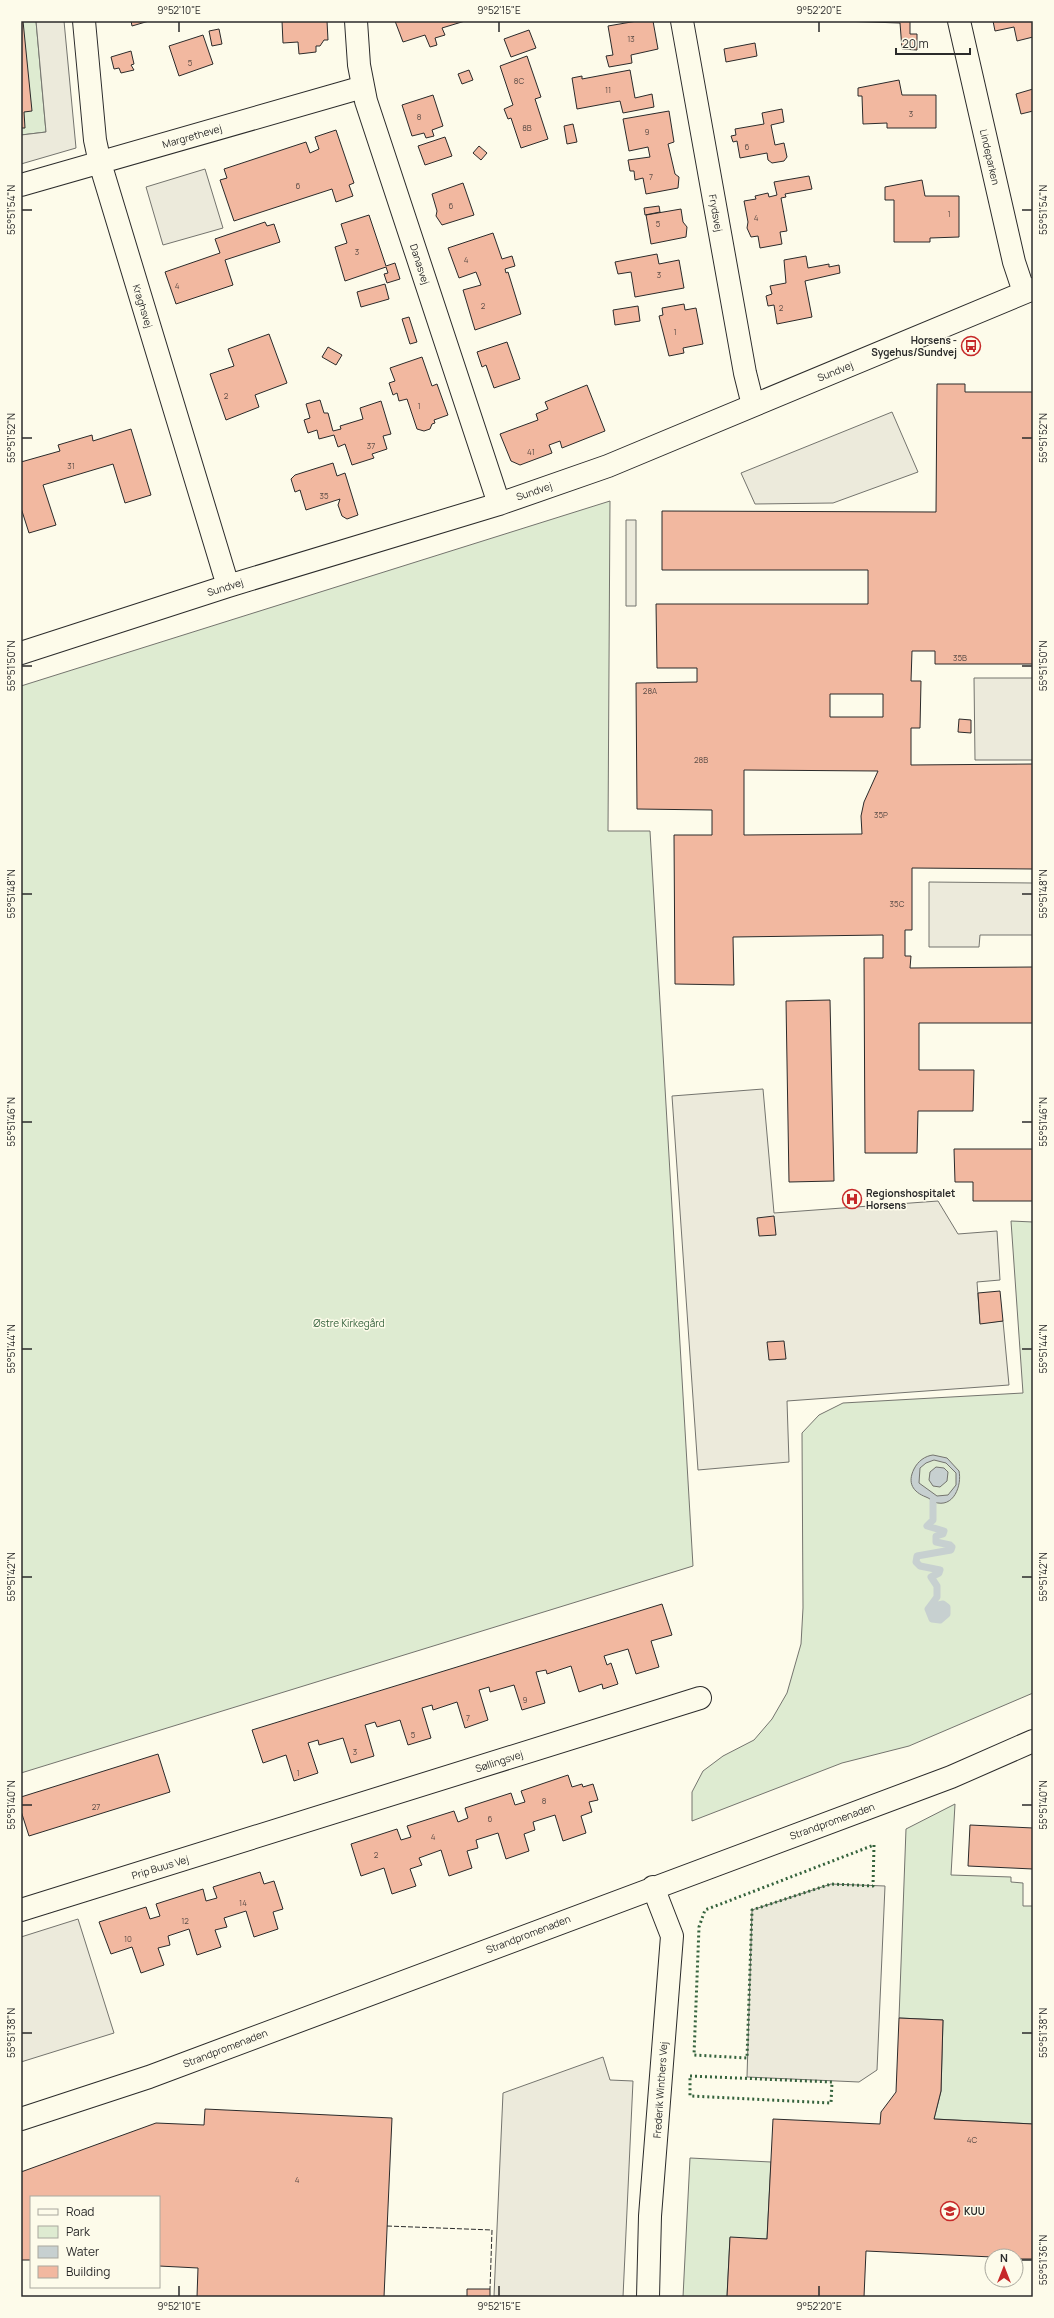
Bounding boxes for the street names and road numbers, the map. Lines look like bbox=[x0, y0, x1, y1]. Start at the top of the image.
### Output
street label: Margrethevej bbox=[161, 121, 223, 151]
street label: Lindeparken bbox=[977, 128, 1003, 186]
street label: Frydsvej bbox=[706, 193, 726, 233]
street label: Danasvej bbox=[407, 242, 433, 286]
street label: Kraghsvej bbox=[130, 282, 156, 330]
street label: Sundvej bbox=[815, 358, 855, 384]
street label: Sundvej bbox=[514, 478, 554, 504]
street label: Sundvej bbox=[205, 575, 245, 599]
street label: Søllingsvej bbox=[473, 1747, 525, 1775]
street label: Strandpromenaden bbox=[788, 1799, 876, 1843]
street label: Prip Buus Vej bbox=[130, 1852, 190, 1882]
street label: Strandpromenaden bbox=[484, 1911, 572, 1957]
street label: Strandpromenaden bbox=[181, 2025, 269, 2071]
street label: Frederik Winthers Vej bbox=[650, 2041, 670, 2139]

